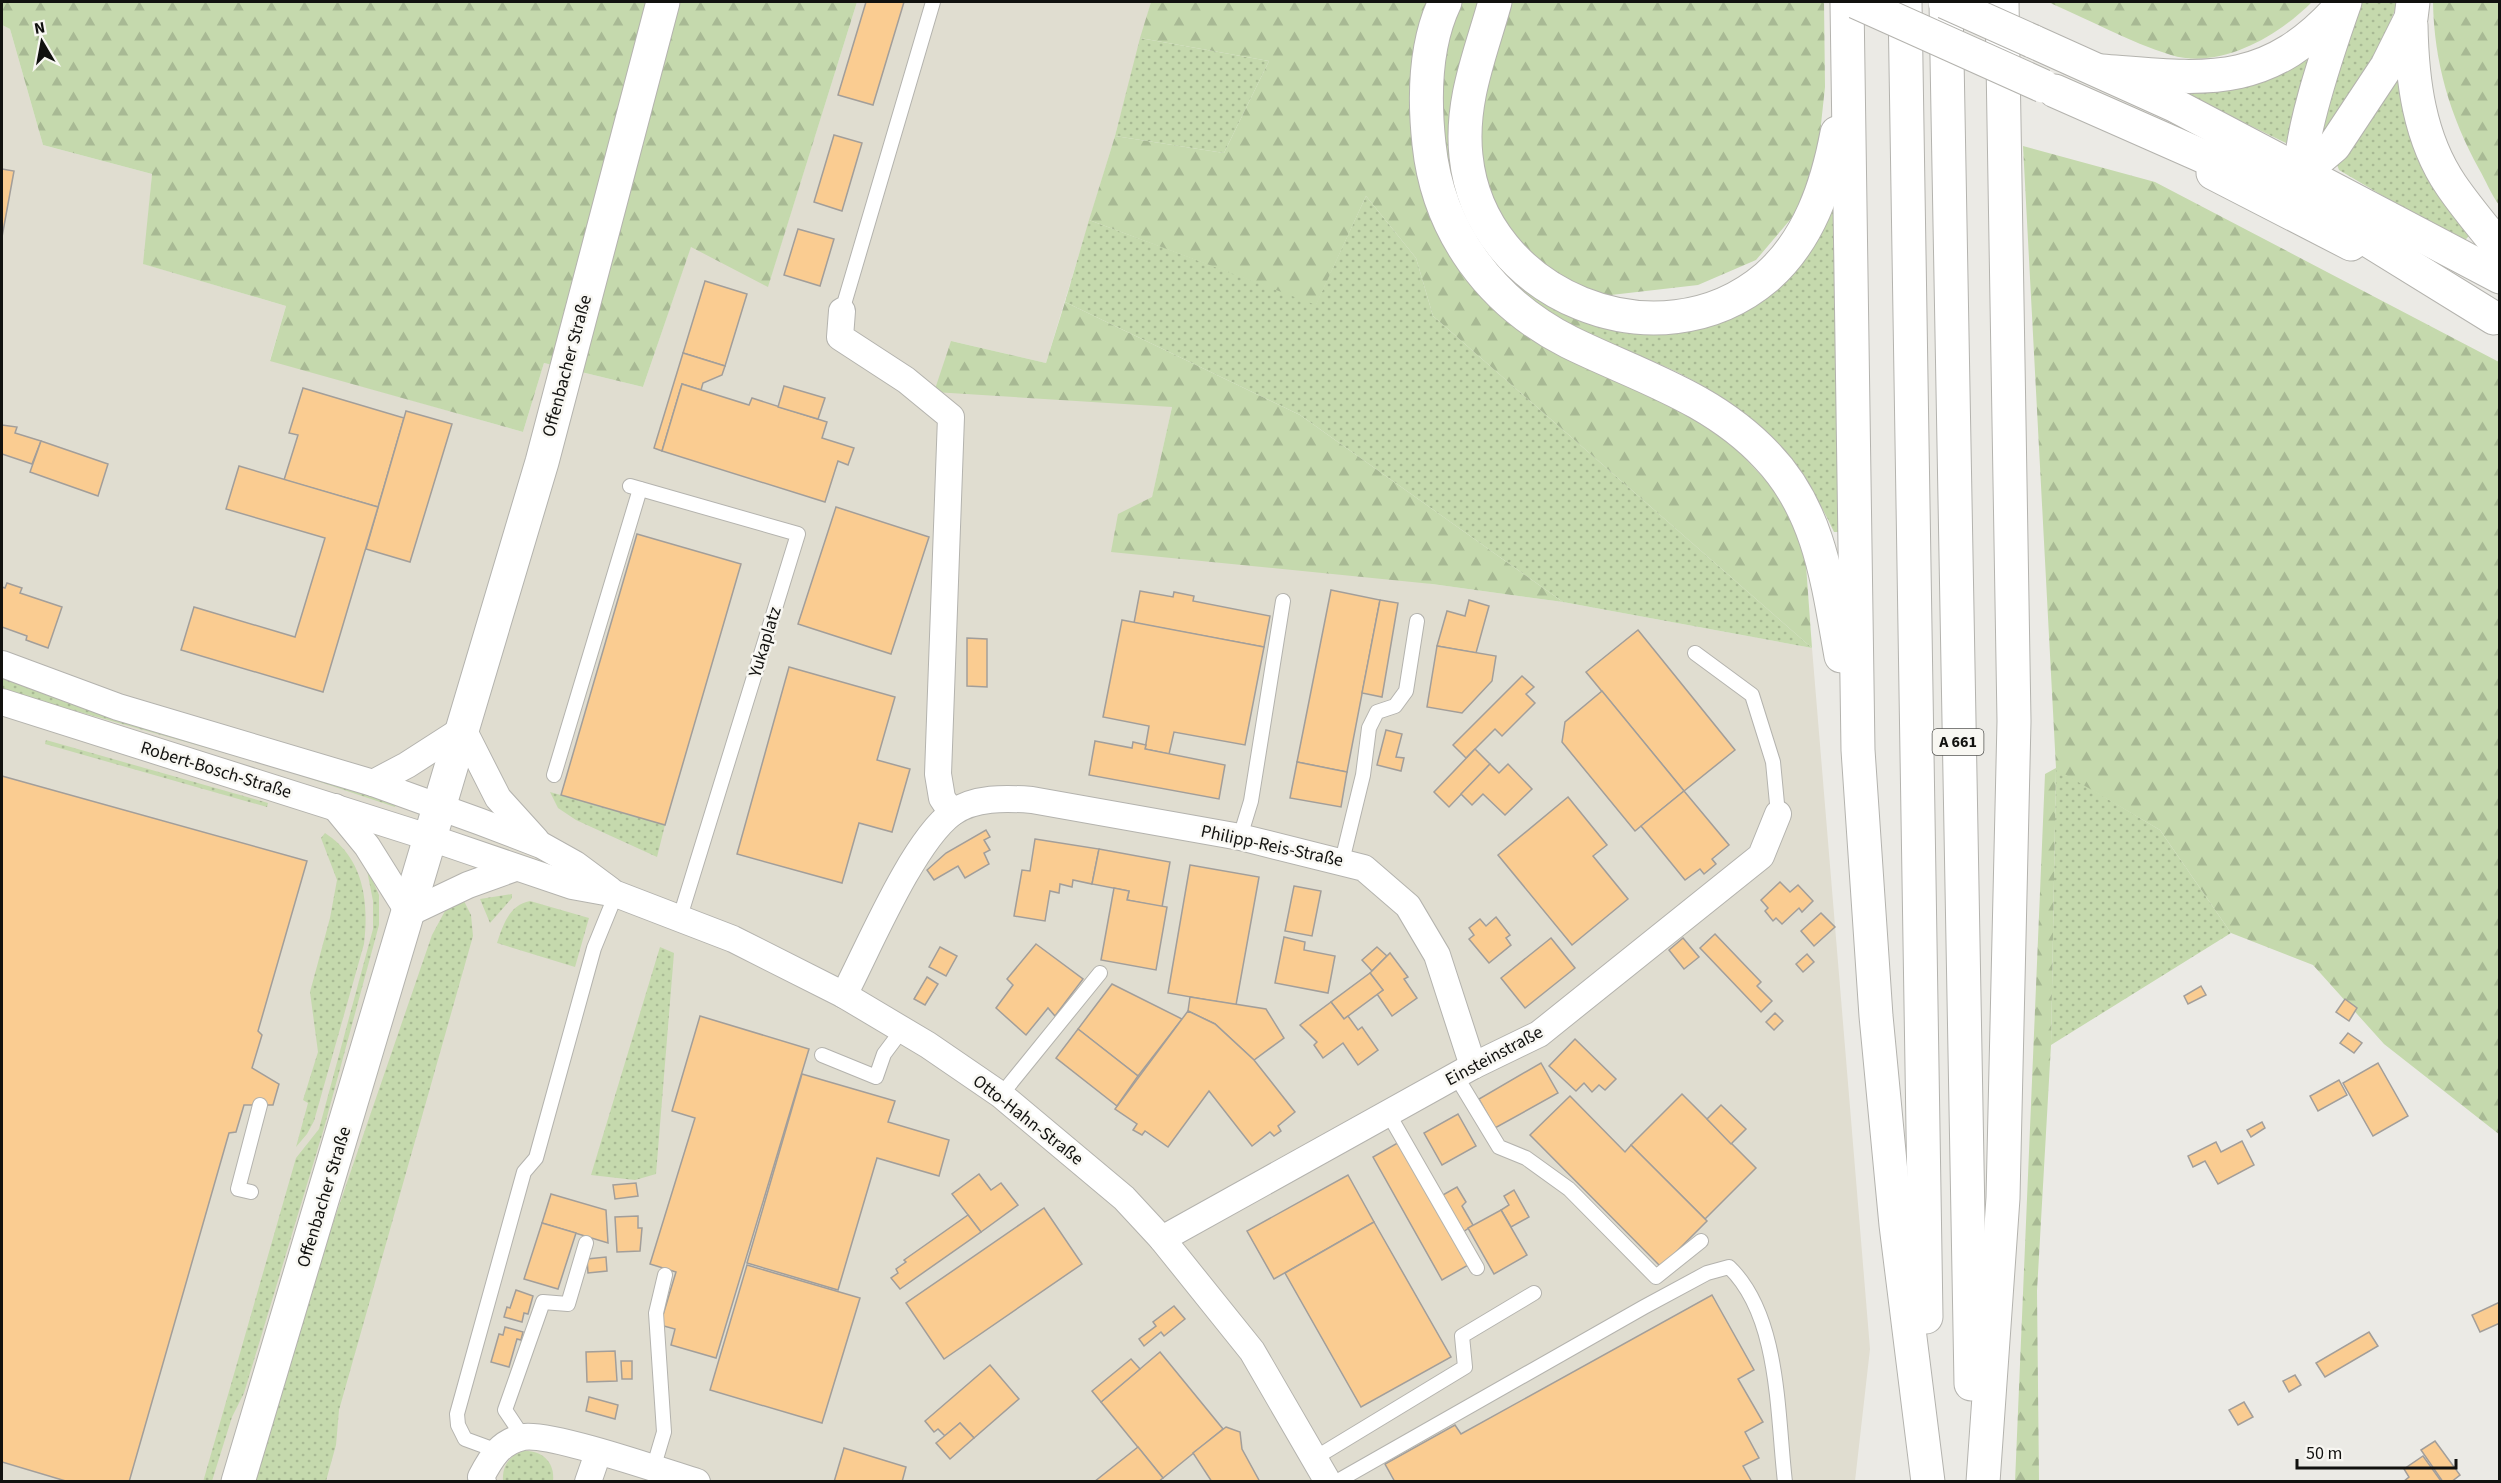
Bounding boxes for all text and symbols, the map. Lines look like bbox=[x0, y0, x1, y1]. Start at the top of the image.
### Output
north arrow bbox=[12, 12, 72, 72]
text: N bbox=[32, 16, 47, 40]
street label: Offenbacher Straße bbox=[536, 292, 598, 440]
street label: Yukaplatz bbox=[742, 603, 788, 681]
road number: A 661 bbox=[1932, 729, 1984, 755]
street label: Robert-Bosch-Straße bbox=[137, 735, 295, 805]
street label: Philipp-Reis-Straße bbox=[1198, 819, 1346, 873]
street label: Einsteinstraße bbox=[1441, 1020, 1547, 1092]
street label: Otto-Hahn-Straße bbox=[967, 1069, 1089, 1171]
street label: Offenbacher Straße bbox=[291, 1124, 357, 1270]
scale bar bbox=[2297, 1432, 2456, 1470]
text: 50 m bbox=[2306, 1441, 2342, 1466]

